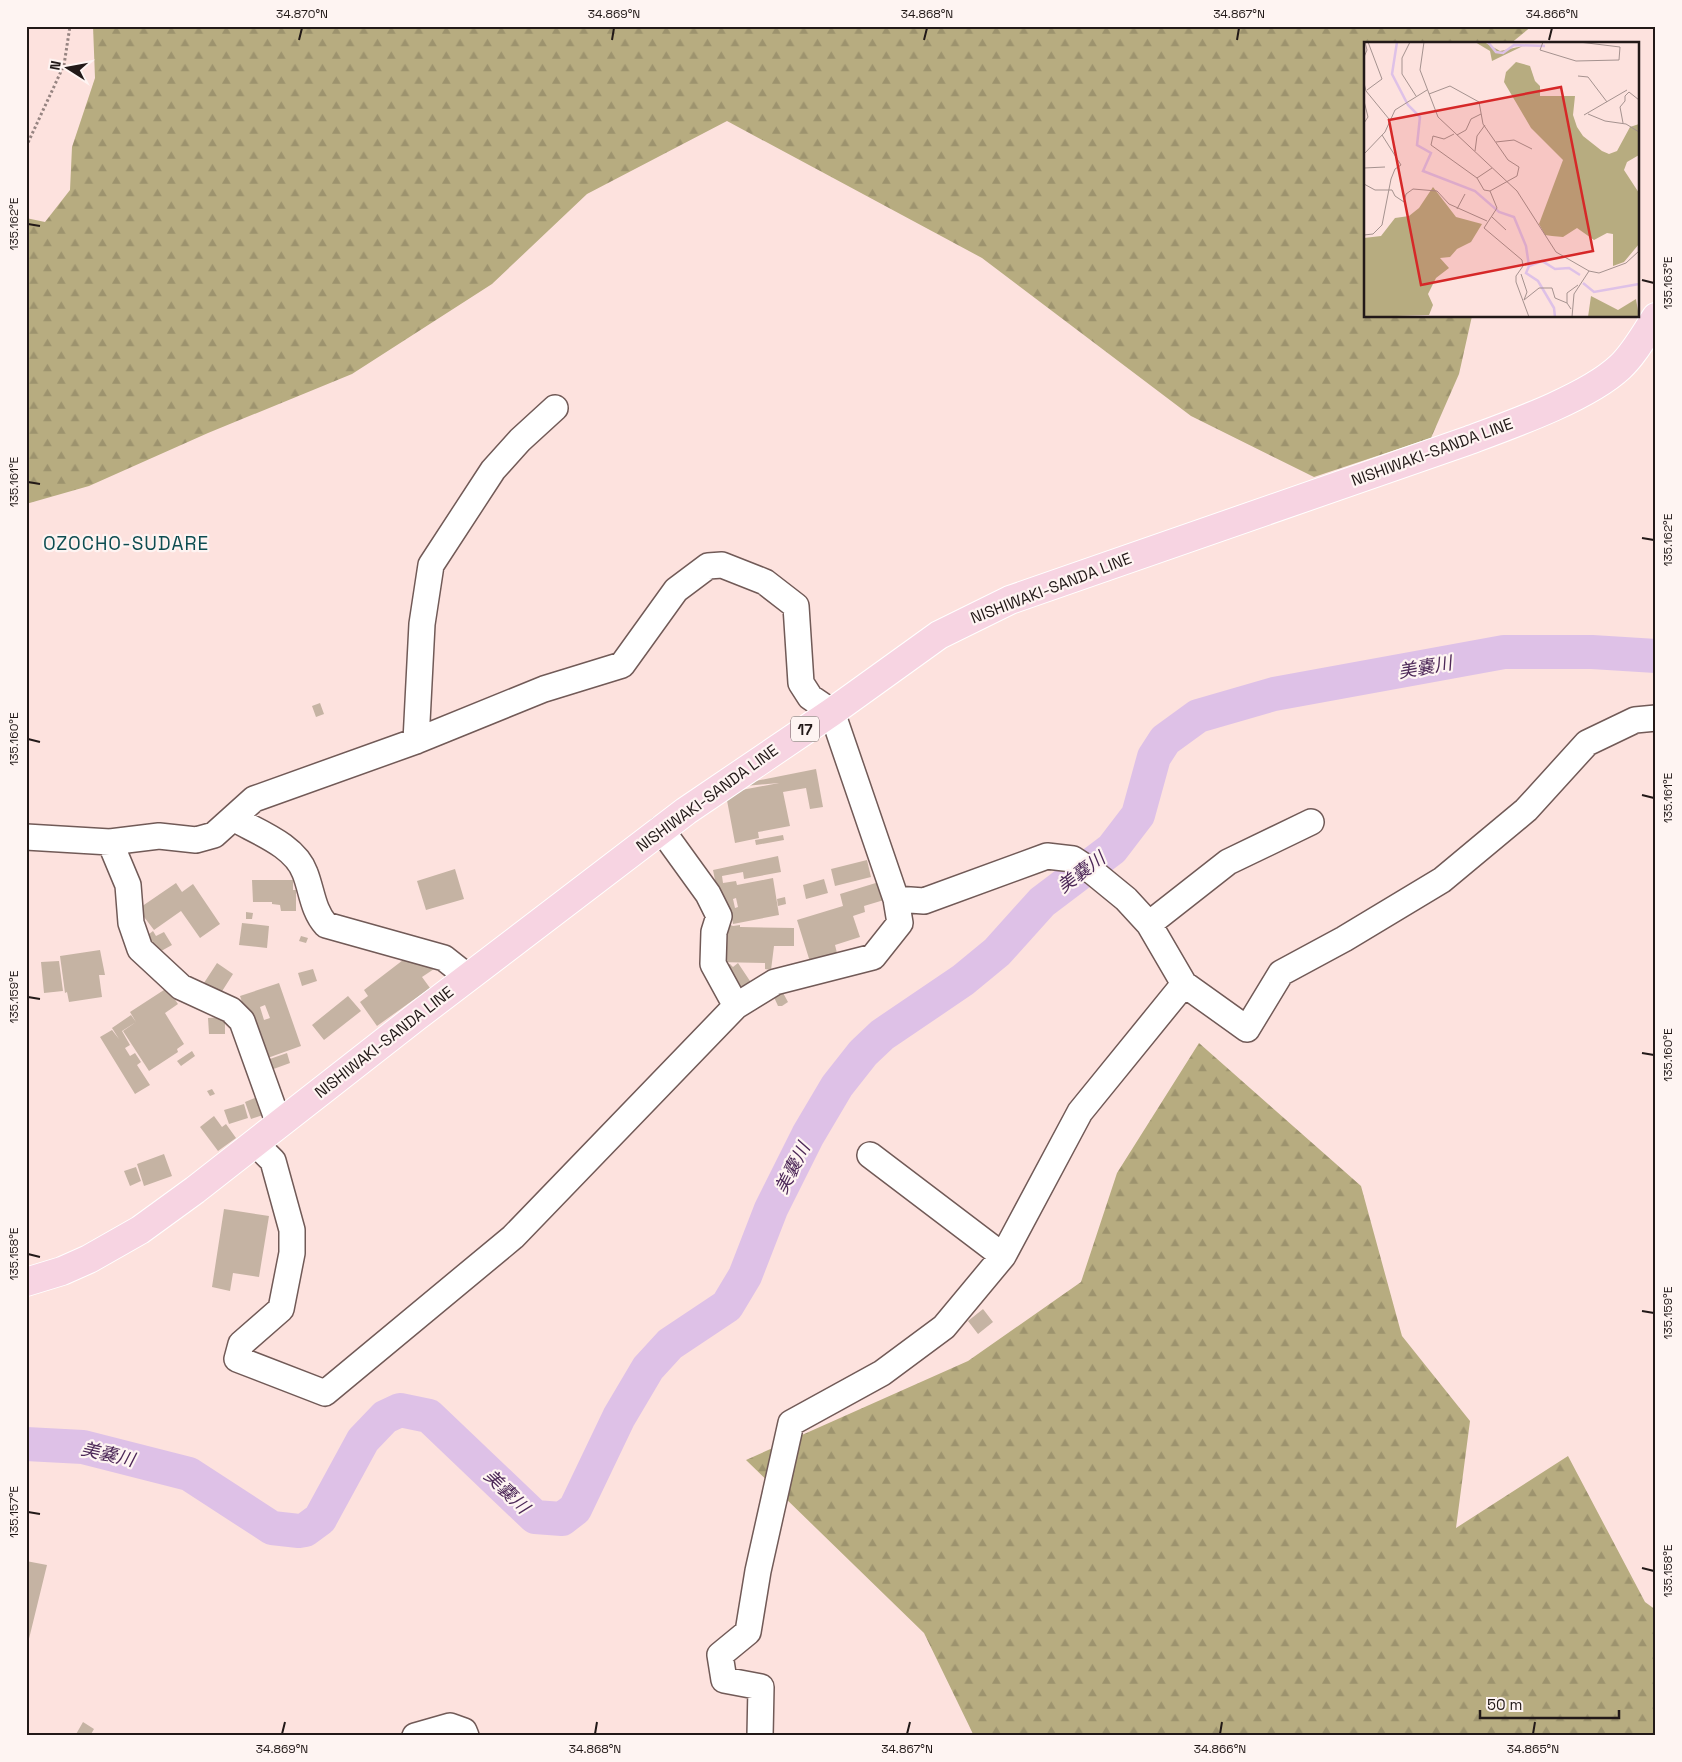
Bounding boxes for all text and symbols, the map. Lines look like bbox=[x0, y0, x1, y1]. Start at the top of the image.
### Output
text: 34.870°N bbox=[276, 6, 328, 22]
text: 34.869°N bbox=[588, 6, 640, 22]
text: 34.868°N bbox=[901, 6, 953, 22]
text: 34.867°N bbox=[1213, 6, 1265, 22]
text: 34.866°N bbox=[1526, 6, 1578, 22]
north arrow bbox=[42, 42, 92, 92]
inset map bbox=[1364, 42, 1640, 318]
text: N bbox=[46, 59, 65, 72]
text: 135.162°E bbox=[6, 197, 22, 250]
text: 135.163°E bbox=[1660, 256, 1676, 309]
street label: NISHIWAKI-SANDA LINE bbox=[1348, 413, 1516, 491]
text: 135.161°E bbox=[6, 456, 22, 507]
text: 135.162°E bbox=[1660, 513, 1676, 566]
district label: OZOCHO-SUDARE bbox=[43, 531, 209, 556]
street label: NISHIWAKI-SANDA LINE bbox=[968, 548, 1134, 628]
water label: 美嚢川 bbox=[1396, 651, 1456, 683]
text: 135.160°E bbox=[6, 712, 22, 766]
road number: 17 bbox=[791, 716, 819, 742]
street label: NISHIWAKI-SANDA LINE bbox=[632, 739, 782, 857]
text: 135.161°E bbox=[1660, 772, 1676, 823]
water label: 美嚢川 bbox=[1053, 845, 1111, 897]
text: 135.159°E bbox=[6, 970, 22, 1023]
street label: NISHIWAKI-SANDA LINE bbox=[310, 981, 458, 1103]
text: 135.160°E bbox=[1660, 1028, 1676, 1082]
water label: 美嚢川 bbox=[769, 1137, 815, 1197]
text: 135.158°E bbox=[6, 1227, 22, 1281]
text: 135.159°E bbox=[1660, 1286, 1676, 1339]
water label: 美嚢川 bbox=[79, 1437, 139, 1472]
water label: 美嚢川 bbox=[480, 1464, 536, 1519]
text: 135.157°E bbox=[6, 1486, 22, 1538]
text: 135.158°E bbox=[1660, 1544, 1676, 1598]
scale bar bbox=[1480, 1687, 1618, 1719]
text: 50 m bbox=[1487, 1695, 1522, 1714]
text: 34.869°N bbox=[256, 1741, 308, 1757]
text: 34.868°N bbox=[569, 1741, 621, 1757]
text: 34.867°N bbox=[881, 1741, 933, 1757]
text: 34.866°N bbox=[1194, 1741, 1246, 1757]
text: 34.865°N bbox=[1507, 1741, 1559, 1757]

